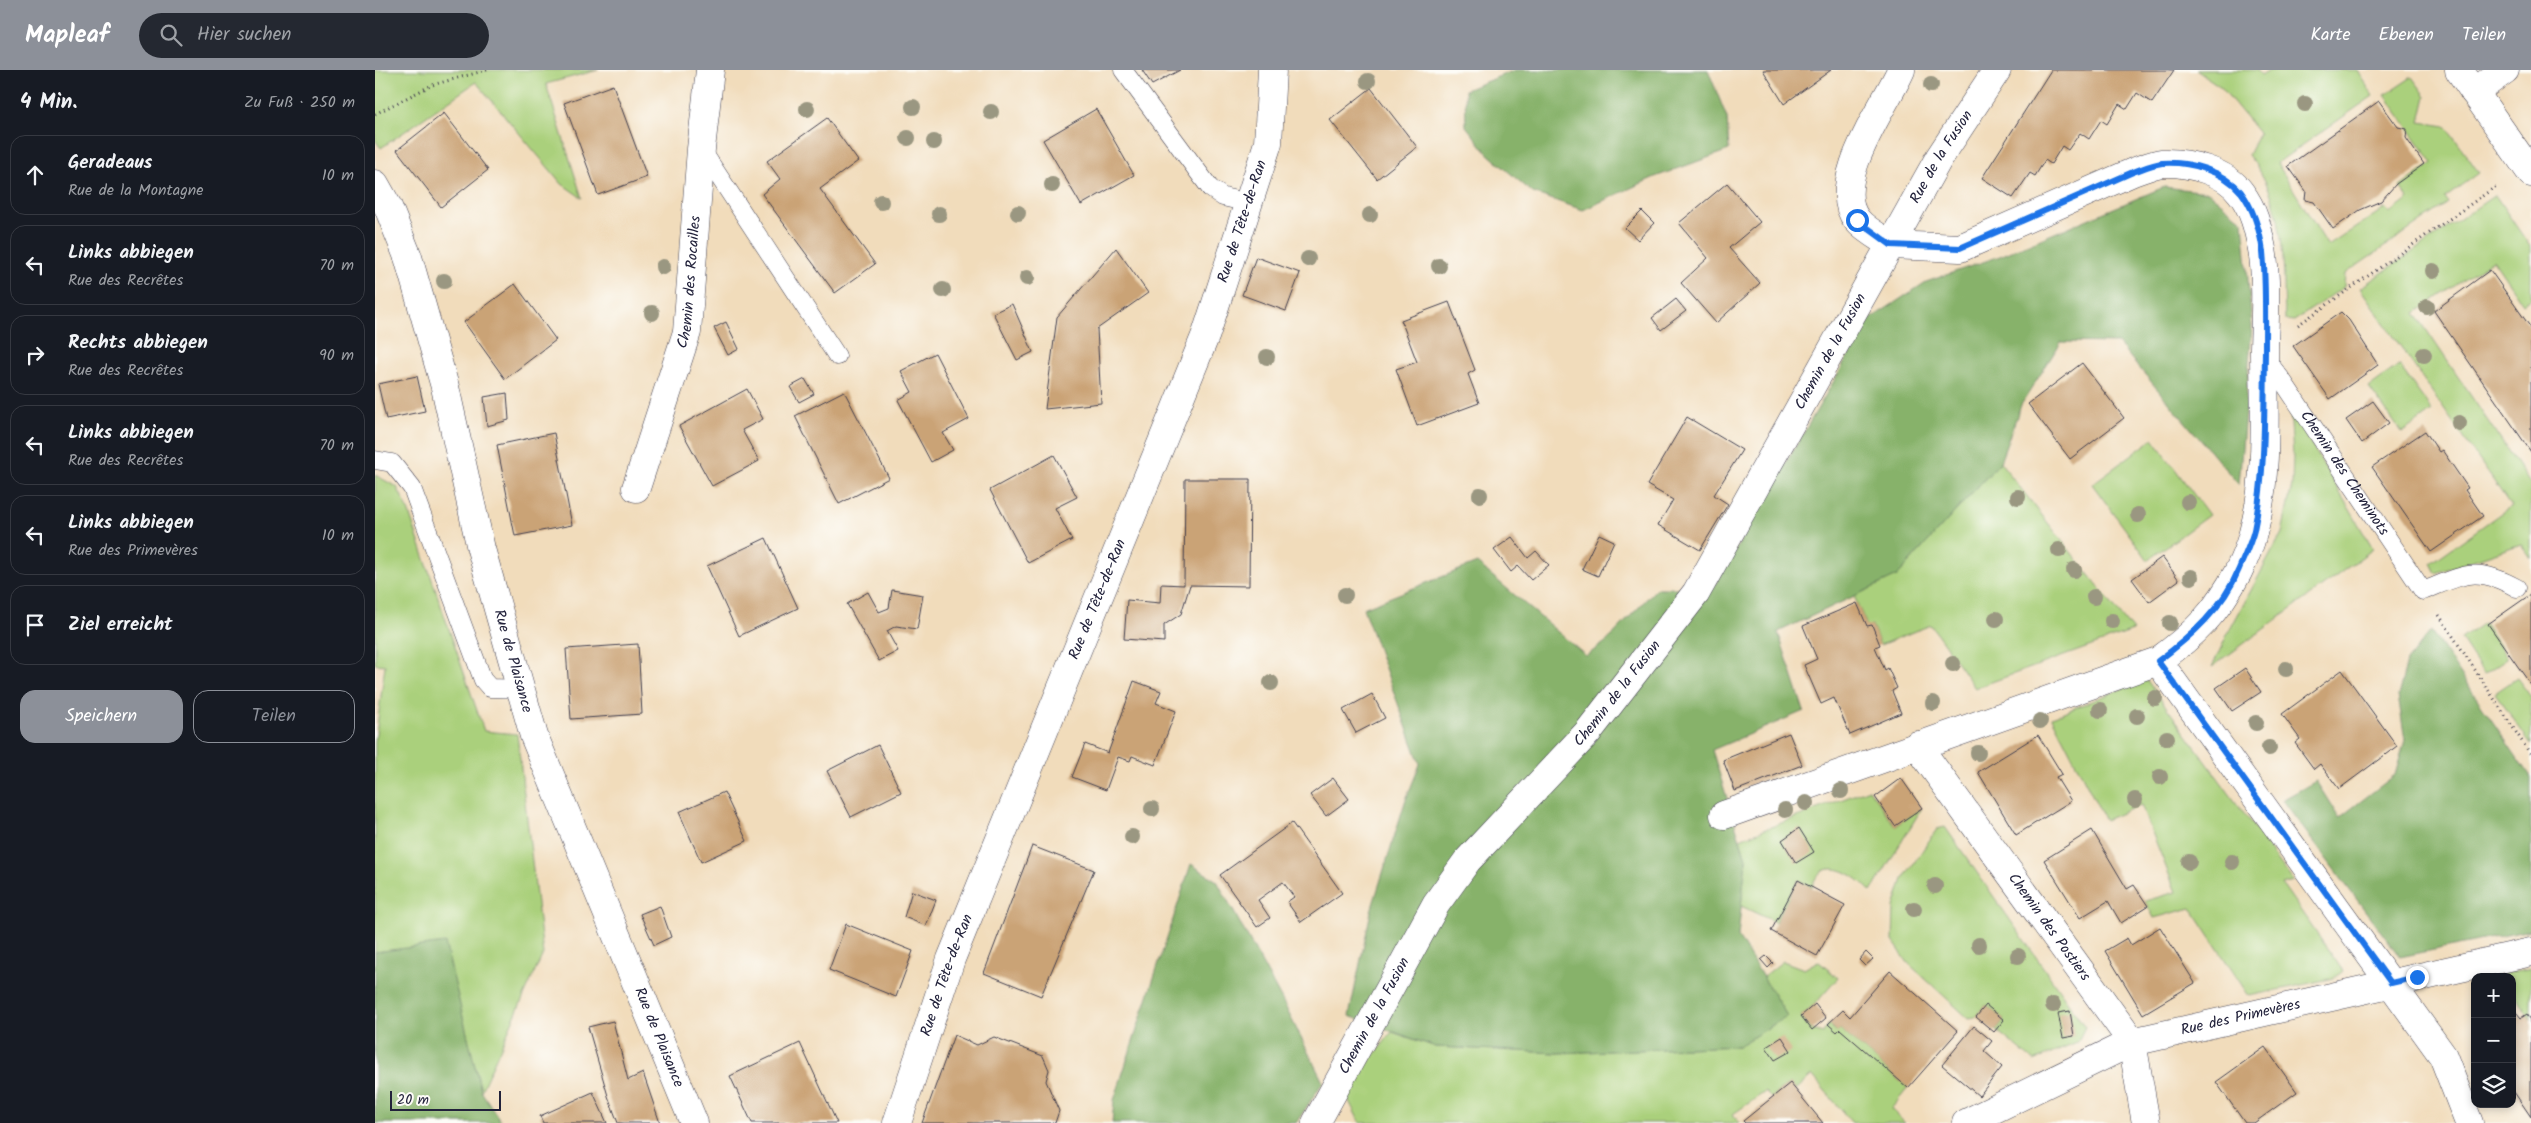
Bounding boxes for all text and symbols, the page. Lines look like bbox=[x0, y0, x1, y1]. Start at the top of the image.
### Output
search box bbox=[139, 13, 489, 58]
text: Mapleaf bbox=[25, 16, 109, 55]
text: Hier suchen bbox=[197, 20, 291, 50]
icon: search bbox=[157, 21, 185, 49]
text: Karte bbox=[2310, 21, 2351, 50]
text: Ebenen bbox=[2379, 21, 2434, 50]
text: Teilen bbox=[2462, 21, 2506, 50]
text: 4 Min. bbox=[20, 86, 77, 119]
text: Zu Fuß · 250 m bbox=[244, 90, 355, 115]
street label: Rue de la Fusion bbox=[1904, 106, 1979, 208]
text: Geradeaus bbox=[68, 148, 153, 178]
street label: Rue de Tête-de-Ran bbox=[1211, 157, 1274, 286]
icon: ahead bbox=[21, 161, 49, 189]
text: 10 m bbox=[322, 163, 354, 188]
text: Rue de la Montagne bbox=[68, 178, 204, 203]
route start bbox=[1846, 209, 1869, 232]
street label: Chemin des Rocailles bbox=[670, 214, 708, 352]
text: Links abbiegen bbox=[68, 238, 194, 268]
icon: left bbox=[21, 251, 49, 279]
text: 70 m bbox=[319, 253, 354, 278]
text: Rue des Recrêtes bbox=[68, 268, 183, 293]
street label: Chemin de la Fusion bbox=[1789, 289, 1873, 414]
text: Rechts abbiegen bbox=[68, 328, 208, 358]
icon: right bbox=[21, 341, 49, 369]
text: 90 m bbox=[319, 343, 354, 368]
text: Rue des Recrêtes bbox=[68, 358, 183, 383]
street label: Chemin des Cheminots bbox=[2294, 406, 2395, 541]
text: Links abbiegen bbox=[68, 418, 194, 448]
icon: left bbox=[21, 431, 49, 459]
text: 70 m bbox=[319, 433, 354, 458]
text: Rue des Recrêtes bbox=[68, 448, 183, 473]
text: Links abbiegen bbox=[68, 508, 194, 538]
icon: left bbox=[21, 521, 49, 549]
text: 10 m bbox=[322, 523, 354, 548]
street label: Rue de Tête-de-Ran bbox=[1062, 536, 1133, 663]
text: Rue des Primevères bbox=[68, 538, 198, 563]
street label: Rue de Plaisance bbox=[487, 607, 539, 716]
text: Ziel erreicht bbox=[68, 610, 173, 640]
icon: arrive bbox=[21, 611, 49, 639]
street label: Chemin de la Fusion bbox=[1568, 635, 1667, 752]
button: Speichern bbox=[20, 690, 183, 743]
button: Teilen bbox=[193, 690, 355, 743]
street label: Chemin des Postiers bbox=[2001, 868, 2097, 987]
street label: Rue de Tête-de-Ran bbox=[914, 911, 980, 1039]
street label: Chemin de la Fusion bbox=[1333, 953, 1416, 1079]
route end bbox=[2406, 966, 2429, 989]
map controls bbox=[2471, 973, 2516, 1108]
button: + bbox=[2471, 973, 2516, 1018]
street label: Rue de Plaisance bbox=[627, 984, 690, 1091]
street label: Rue des Primevères bbox=[2178, 992, 2303, 1043]
button: − bbox=[2471, 1018, 2516, 1063]
button: layers bbox=[2471, 1063, 2516, 1108]
scale bar bbox=[390, 1088, 501, 1111]
text: 20 m bbox=[397, 1089, 429, 1111]

